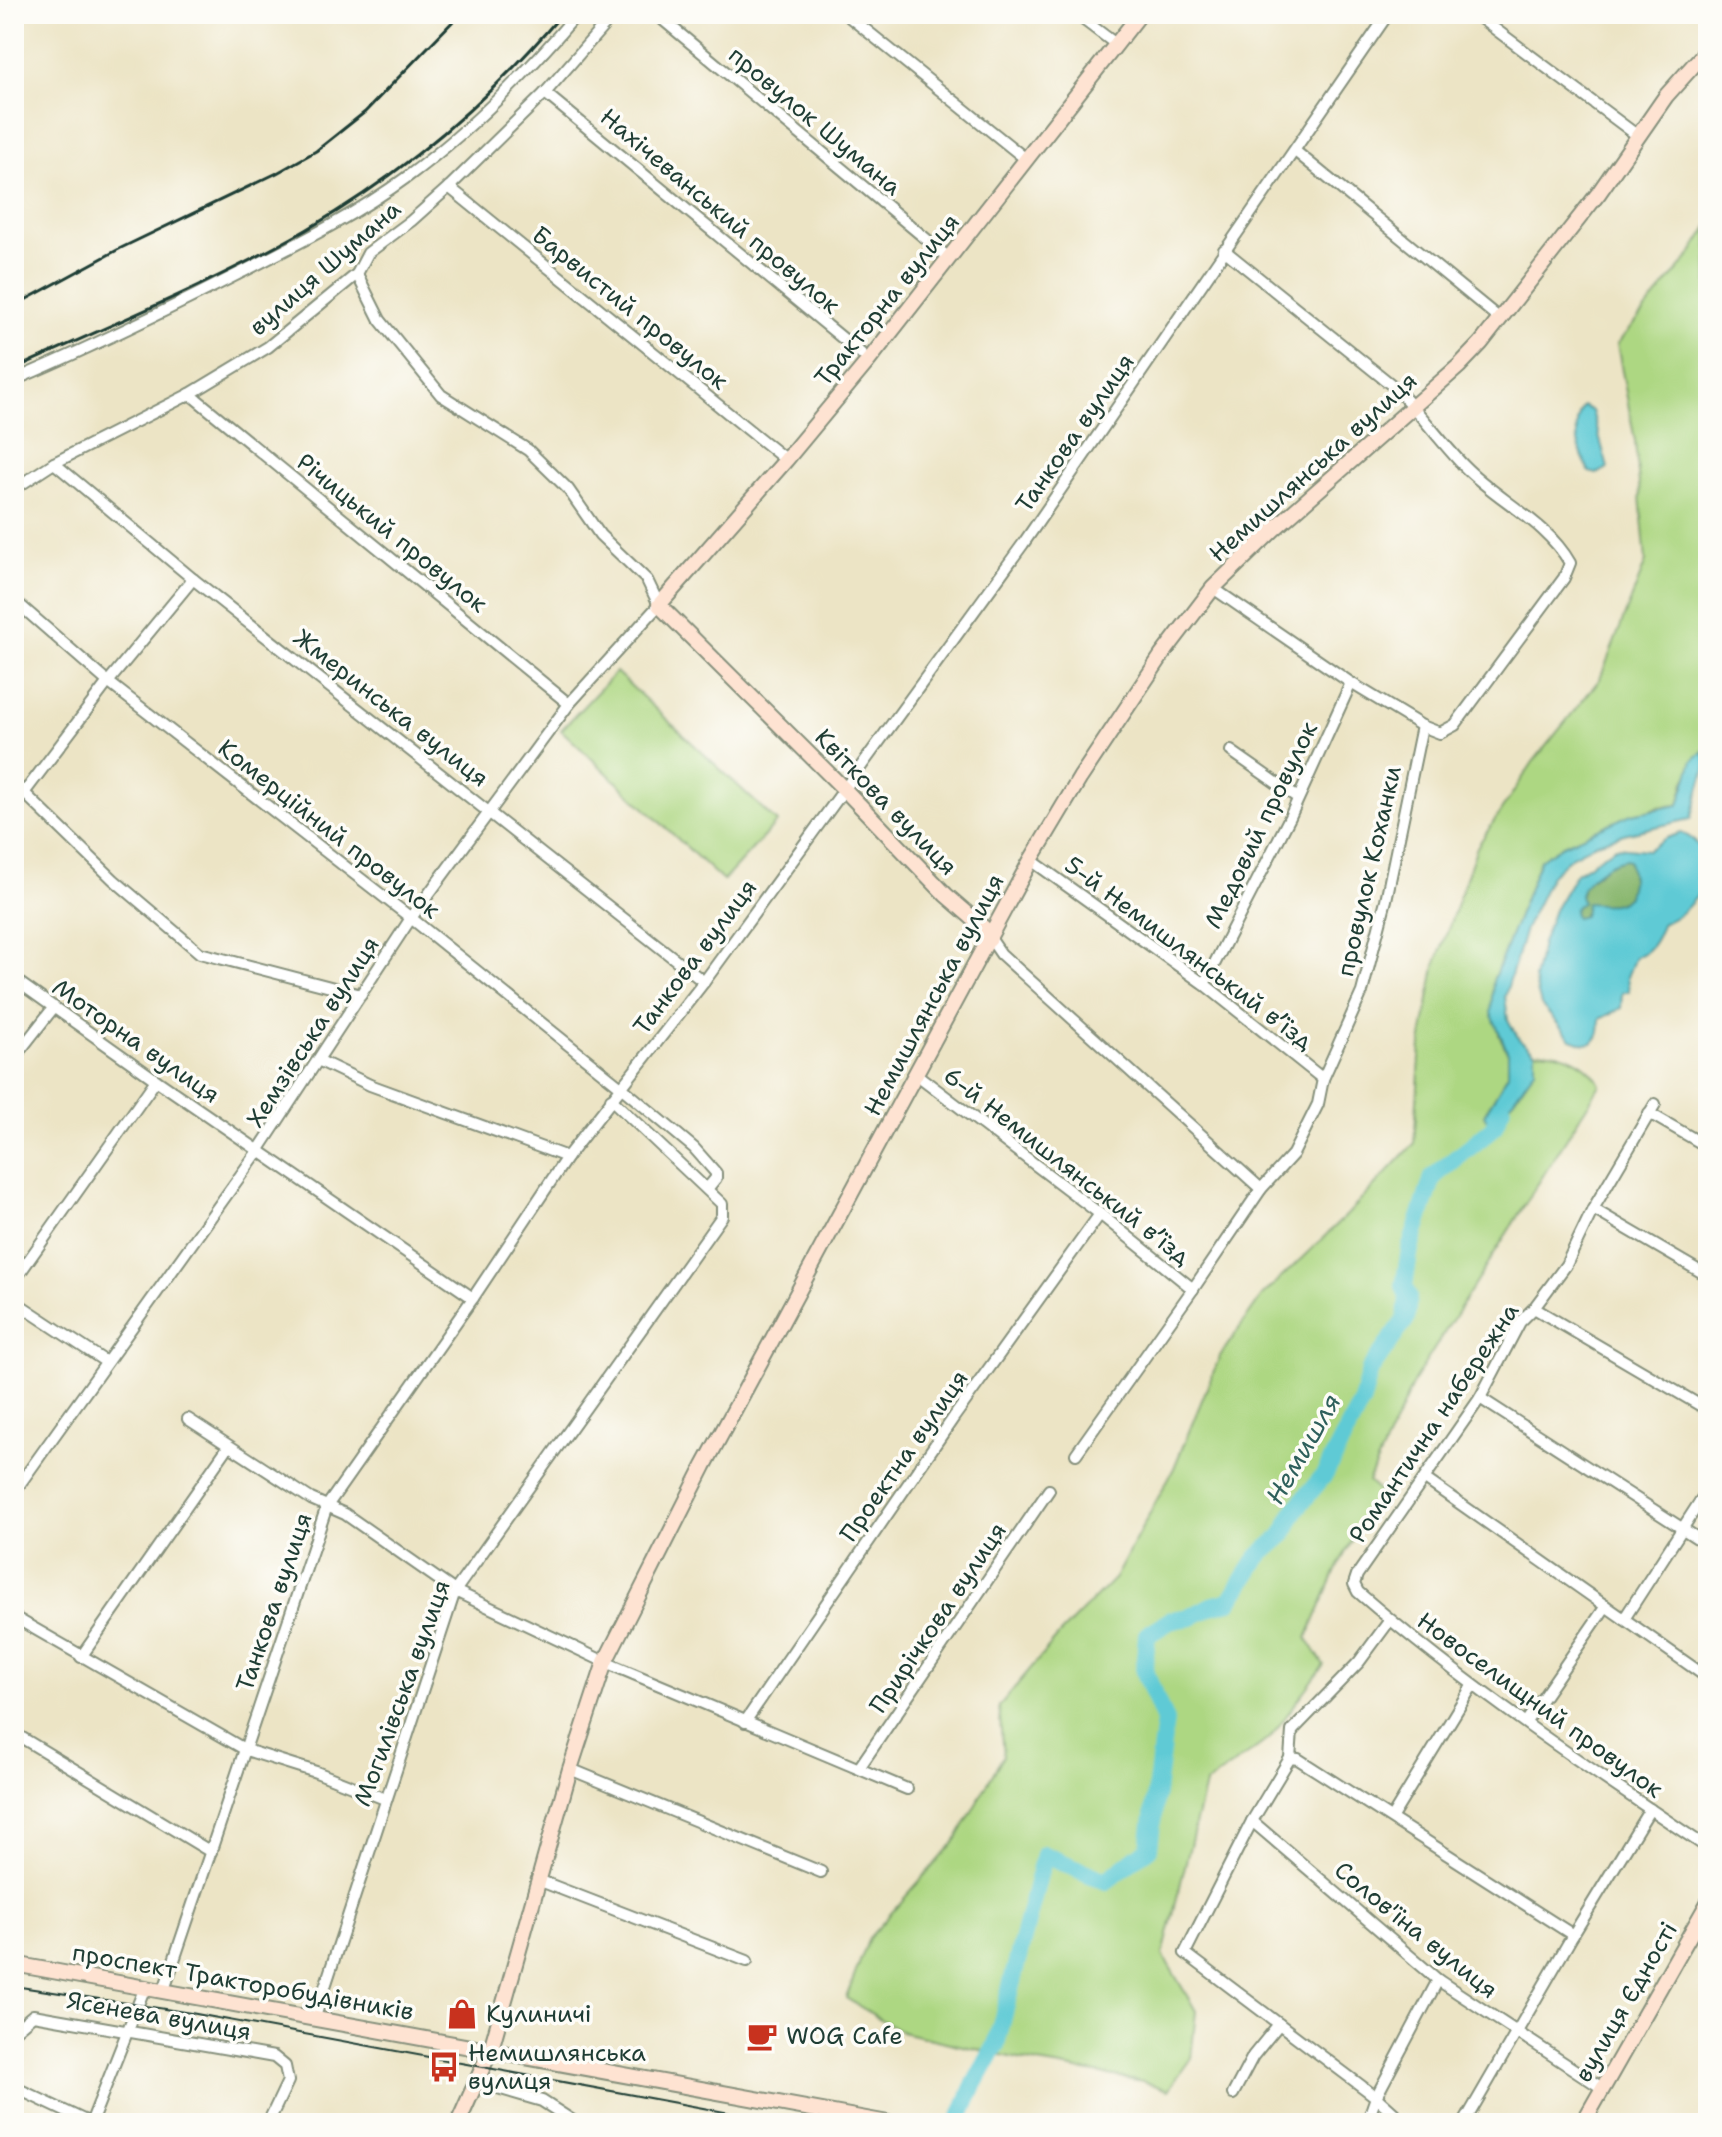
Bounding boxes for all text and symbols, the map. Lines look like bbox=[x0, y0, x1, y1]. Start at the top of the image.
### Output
street label: провулок Шумана bbox=[722, 39, 908, 203]
street label: Нахічеванський провулок bbox=[593, 101, 847, 321]
street label: вулиця Шумана bbox=[242, 193, 408, 343]
street label: Тракторна вулиця bbox=[807, 207, 967, 393]
street label: Барвистий провулок bbox=[525, 219, 735, 397]
street label: Танкова вулиця bbox=[1008, 347, 1142, 519]
street label: Немишлянська вулиця bbox=[1202, 365, 1424, 569]
street label: Річицький провулок bbox=[290, 446, 494, 620]
street label: Жмеринська вулиця bbox=[287, 622, 495, 794]
street label: Медовий провулок bbox=[1197, 716, 1325, 934]
street label: Квіткова вулиця bbox=[808, 722, 964, 882]
street label: Комерційний провулок bbox=[211, 732, 447, 926]
street label: провулок Коханки bbox=[1329, 762, 1409, 980]
street label: 5-й Немишлянський в’їзд bbox=[1058, 849, 1320, 1057]
street label: Немишлянська вулиця bbox=[857, 868, 1011, 1122]
street label: Танкова вулиця bbox=[626, 873, 764, 1041]
street label: Хемзівська вулиця bbox=[239, 930, 387, 1134]
street label: Моторна вулиця bbox=[46, 971, 226, 1111]
street label: 6-й Немишлянський в’їзд bbox=[937, 1059, 1197, 1273]
street label: Романтична набережна bbox=[1342, 1297, 1526, 1549]
street label: Проектна вулиця bbox=[833, 1364, 975, 1548]
water label: Немишля bbox=[1257, 1387, 1348, 1511]
street label: Танкова вулиця bbox=[228, 1508, 320, 1696]
street label: Прирічкова вулиця bbox=[862, 1516, 1014, 1720]
street label: Могилівська вулиця bbox=[346, 1575, 458, 1811]
street label: Новоселищний провулок bbox=[1410, 1605, 1670, 1805]
street label: Солов'їна вулиця bbox=[1328, 1854, 1504, 2006]
street label: вулиця Єдності bbox=[1567, 1916, 1685, 2088]
street label: проспект Тракторобудівників bbox=[70, 1936, 416, 2028]
street label: Ясенева вулиця bbox=[64, 1984, 254, 2048]
shop icon: Кулиничі bbox=[445, 1997, 479, 2031]
place label: Кулиничі bbox=[486, 1998, 592, 2030]
cafe icon: WOG Cafe bbox=[745, 2019, 779, 2053]
place label: WOG Cafe bbox=[786, 2020, 903, 2052]
place label: Немишлянська вулиця bbox=[468, 2037, 646, 2097]
bus stop icon: Немишлянська вулиця bbox=[427, 2050, 461, 2084]

